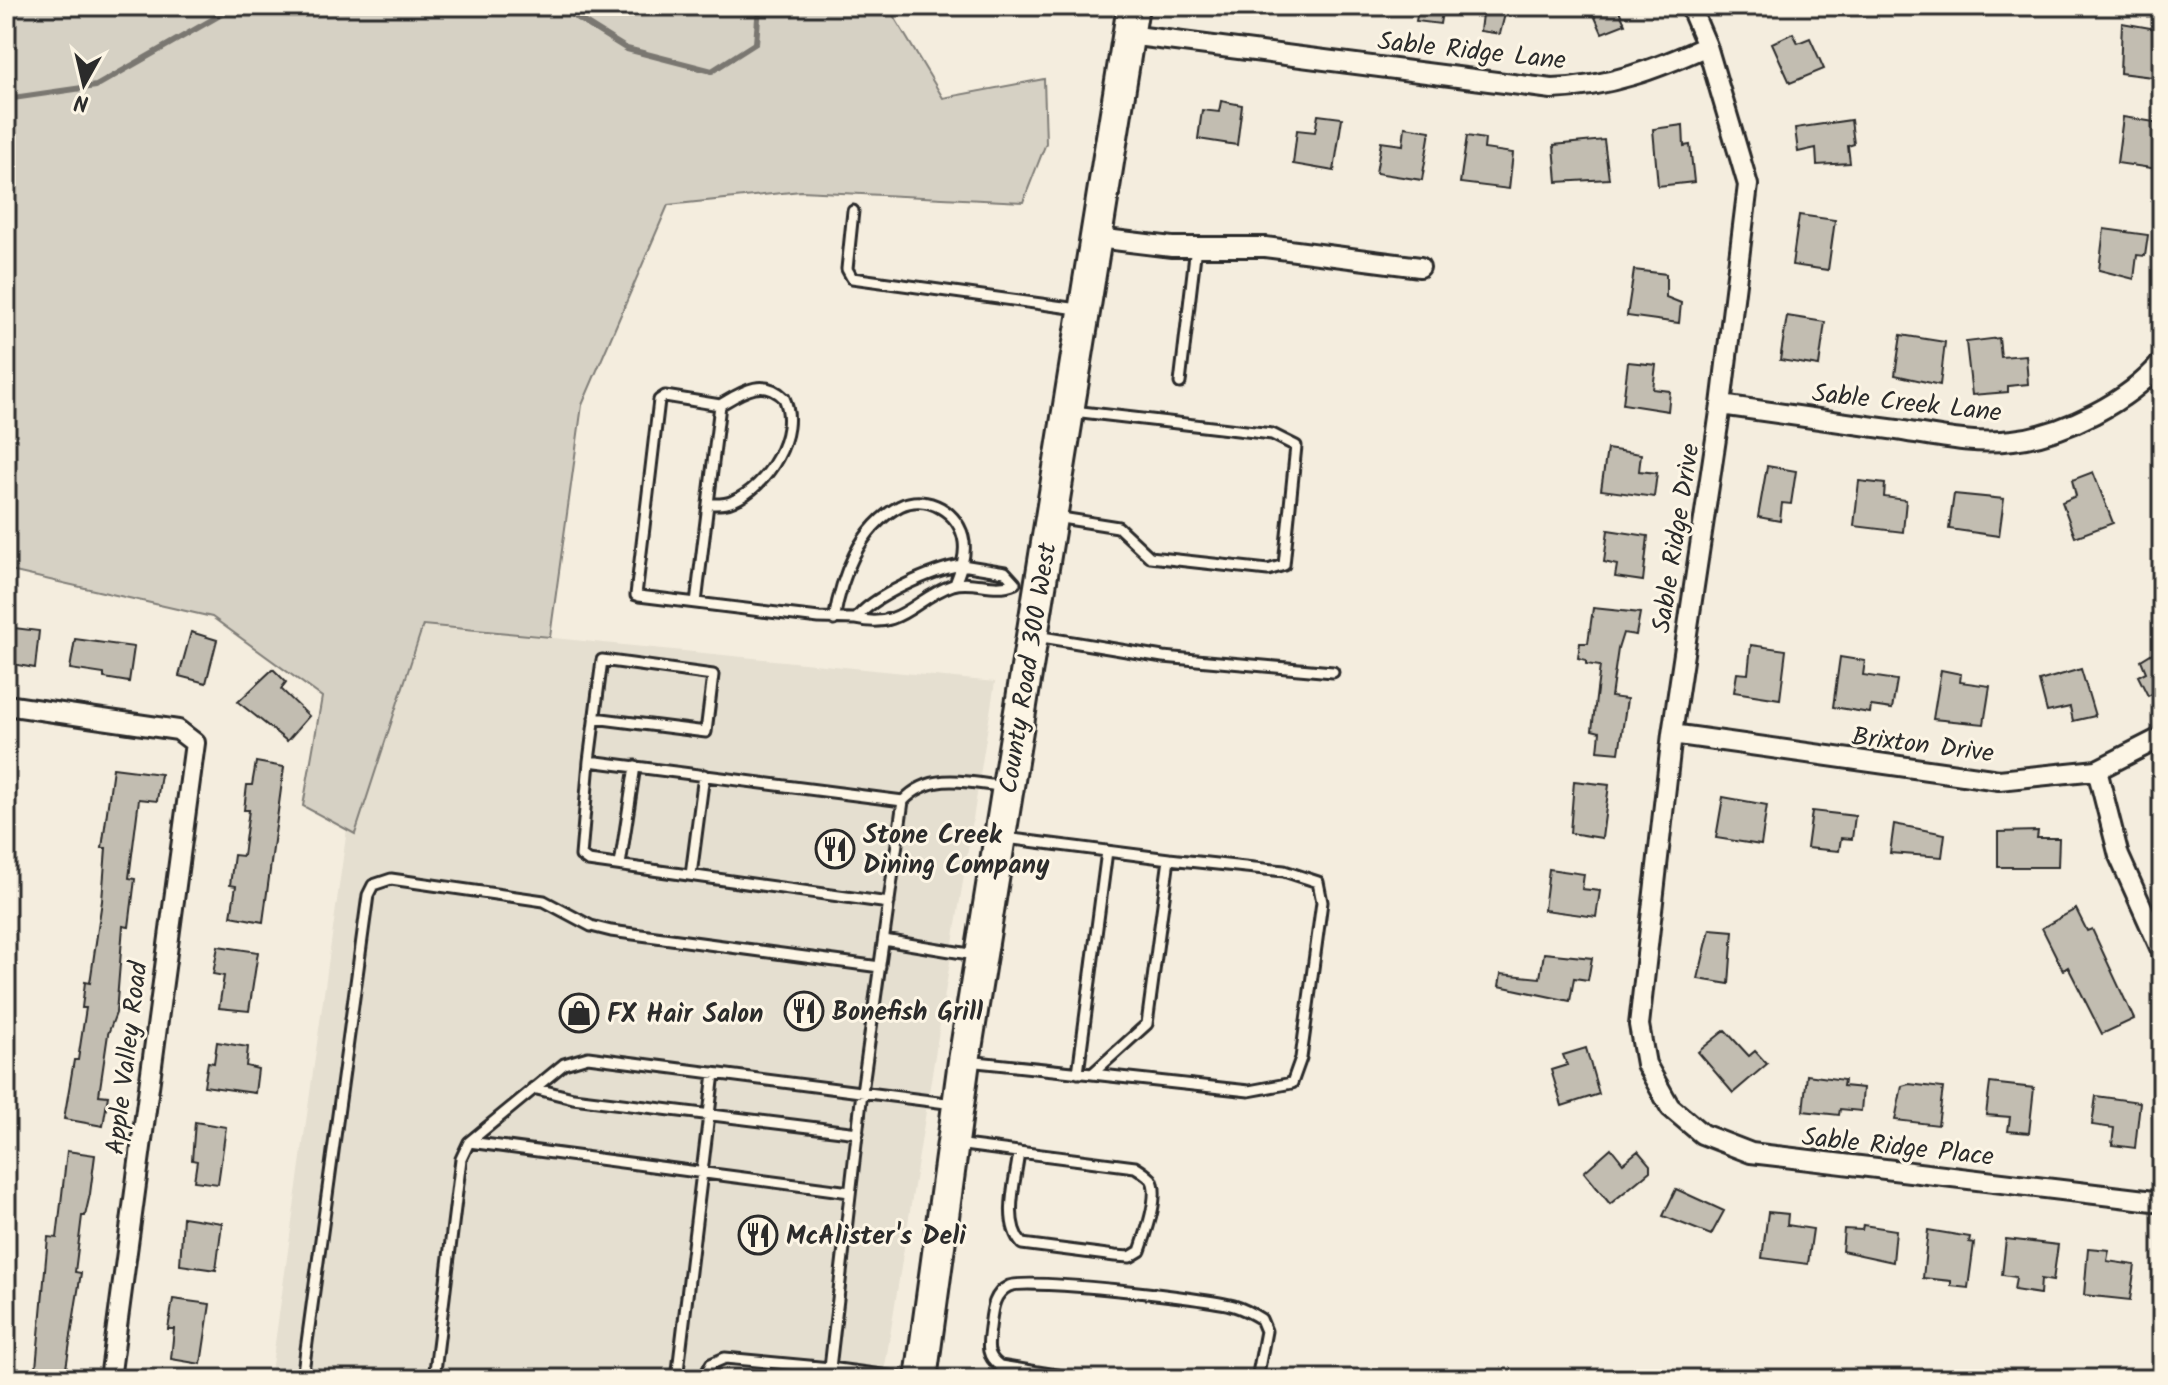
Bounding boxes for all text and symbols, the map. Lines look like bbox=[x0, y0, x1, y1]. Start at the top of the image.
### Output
street label: Sable Ridge Lane bbox=[1376, 21, 1568, 83]
north arrow bbox=[44, 44, 124, 124]
text: N bbox=[72, 83, 91, 120]
street label: Sable Creek Lane bbox=[1810, 373, 2004, 435]
street label: Sable Ridge Drive bbox=[1641, 440, 1713, 636]
street label: County Road 300 West bbox=[988, 539, 1070, 797]
street label: Brixton Drive bbox=[1849, 716, 1996, 776]
place label: Stone Creek Dining Company bbox=[863, 815, 1050, 887]
restaurant icon: Stone Creek Dining Company bbox=[814, 828, 856, 870]
street label: Apple Valley Road bbox=[95, 958, 161, 1157]
restaurant icon: Bonefish Grill bbox=[783, 990, 825, 1032]
shop icon: FX Hair Salon bbox=[558, 992, 600, 1034]
place label: Bonefish Grill bbox=[832, 992, 983, 1034]
place label: FX Hair Salon bbox=[607, 994, 763, 1036]
street label: Sable Ridge Place bbox=[1800, 1117, 1996, 1179]
restaurant icon: McAlister's Deli bbox=[737, 1214, 779, 1256]
place label: McAlister's Deli bbox=[786, 1216, 967, 1258]

